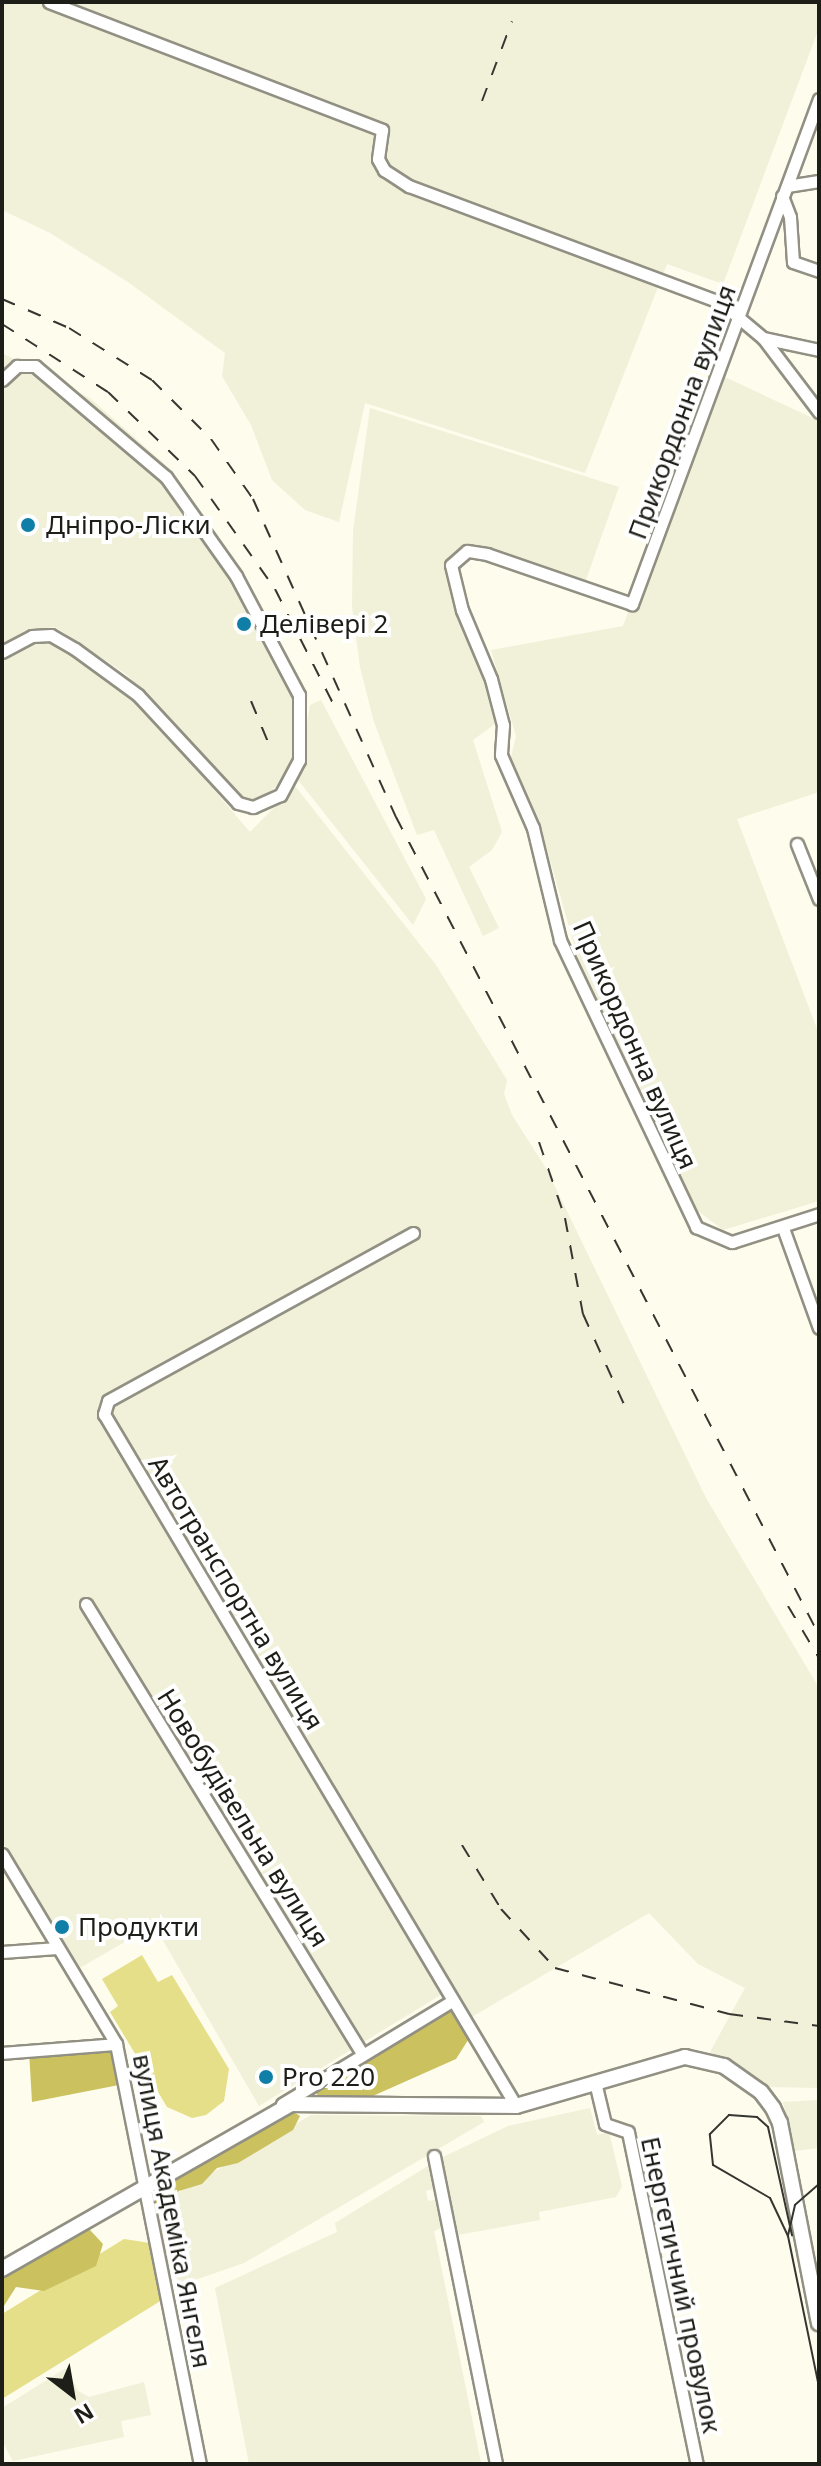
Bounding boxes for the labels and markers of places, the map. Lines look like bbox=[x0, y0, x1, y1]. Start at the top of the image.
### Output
place label: Дніпро-Ліски bbox=[46, 509, 211, 541]
marker: Дніпро-Ліски bbox=[17, 514, 39, 536]
place label: Делівері 2 bbox=[260, 608, 388, 640]
marker: Делівері 2 bbox=[235, 615, 253, 633]
place label: Продукти bbox=[78, 1911, 199, 1943]
marker: Продукти bbox=[53, 1918, 71, 1936]
place label: Pro 220 bbox=[282, 2061, 375, 2093]
marker: Pro 220 bbox=[257, 2068, 275, 2086]

